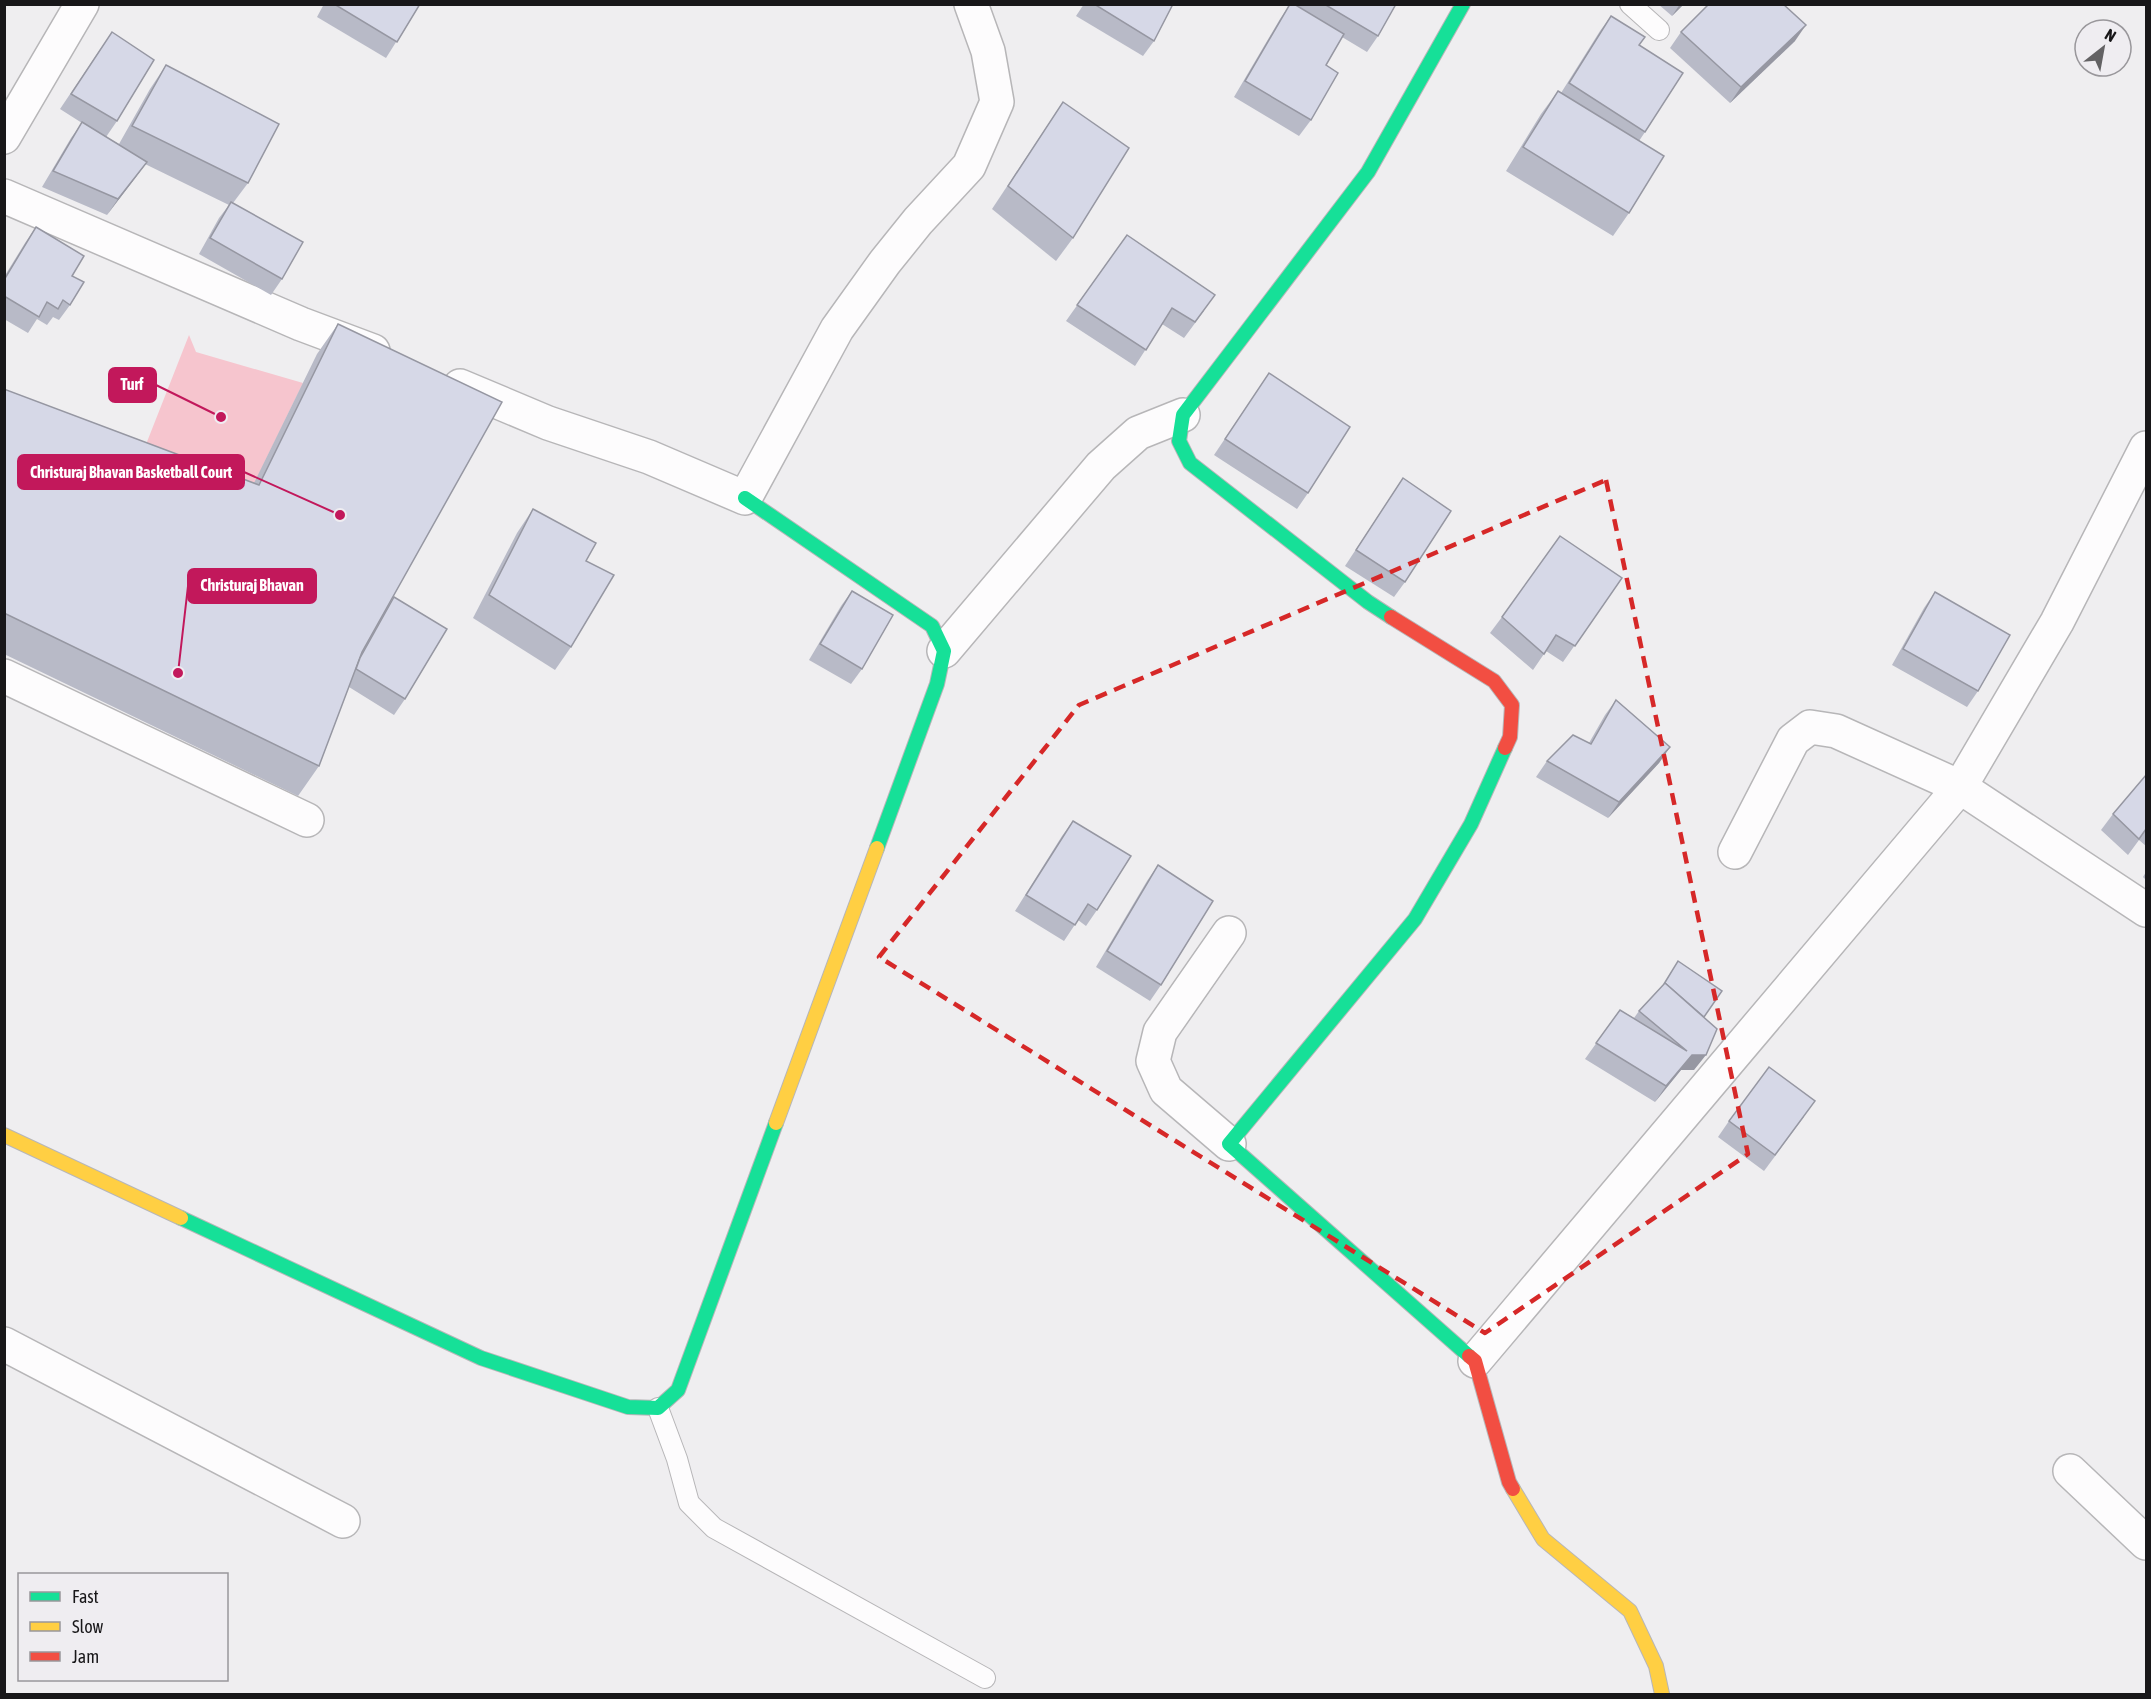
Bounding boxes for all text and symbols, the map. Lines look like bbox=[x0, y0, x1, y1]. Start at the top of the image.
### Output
north arrow bbox=[2073, 18, 2133, 78]
text: N bbox=[2102, 25, 2119, 45]
callout: Turf bbox=[109, 368, 156, 402]
text: Turf bbox=[121, 375, 144, 393]
callout: Christuraj Bhavan Basketball Court bbox=[18, 455, 244, 489]
text: Christuraj Bhavan Basketball Court bbox=[30, 463, 233, 481]
callout: Christuraj Bhavan bbox=[188, 569, 316, 603]
text: Christuraj Bhavan bbox=[200, 576, 304, 594]
legend bbox=[18, 1573, 228, 1681]
text: Fast bbox=[72, 1586, 99, 1607]
text: Slow bbox=[72, 1616, 103, 1637]
text: Jam bbox=[72, 1646, 99, 1667]

